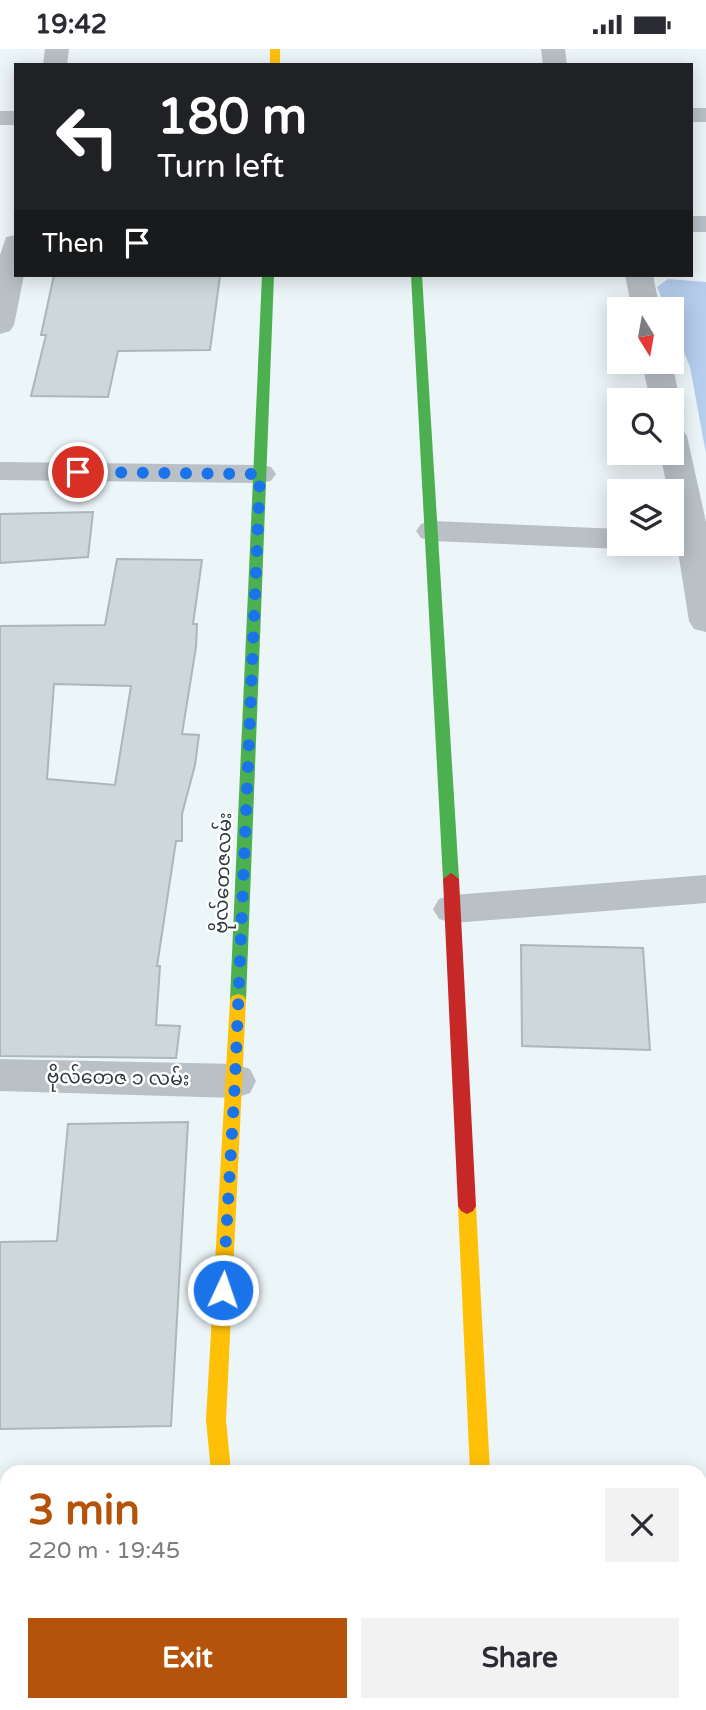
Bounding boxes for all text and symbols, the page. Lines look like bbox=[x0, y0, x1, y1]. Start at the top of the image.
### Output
text: 19:42 bbox=[35, 9, 107, 40]
text: 180 m bbox=[157, 88, 307, 147]
icon: left bbox=[42, 91, 133, 182]
text: Turn left bbox=[157, 148, 284, 186]
icon: arrive bbox=[118, 224, 156, 262]
text: Then bbox=[42, 228, 104, 259]
north arrow bbox=[607, 297, 684, 375]
map controls bbox=[607, 297, 684, 556]
button: search bbox=[607, 388, 684, 465]
pin bbox=[48, 442, 108, 502]
icon: arrive bbox=[59, 453, 97, 491]
button: layers bbox=[607, 479, 684, 556]
street label: ဗိုလ်တေဇလမ်း bbox=[206, 812, 241, 934]
street label: ဗိုလ်တေဇ ၁ လမ်း bbox=[46, 1062, 190, 1095]
position arrow bbox=[186, 1253, 260, 1327]
text: 3 min bbox=[28, 1485, 140, 1536]
button: close bbox=[605, 1488, 679, 1562]
text: 220 m · 19:45 bbox=[28, 1537, 180, 1565]
button: Exit bbox=[28, 1618, 347, 1698]
button: Share bbox=[361, 1618, 679, 1698]

